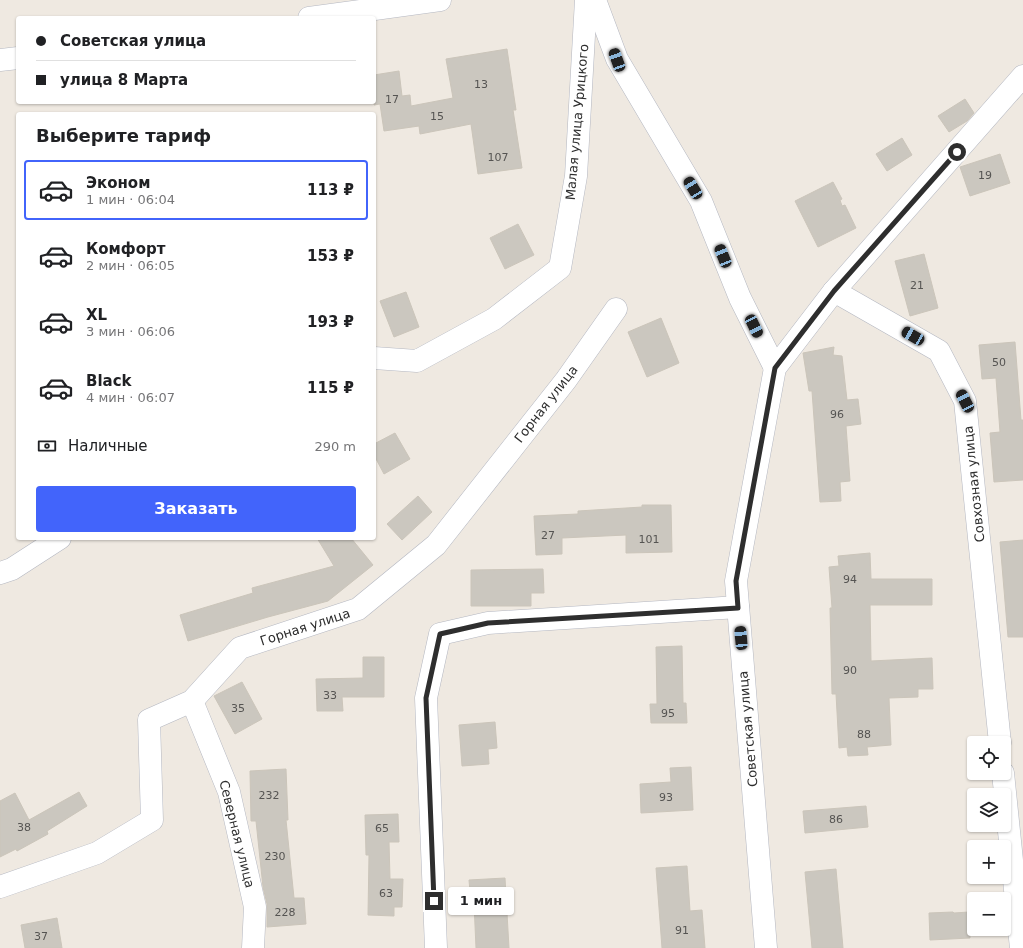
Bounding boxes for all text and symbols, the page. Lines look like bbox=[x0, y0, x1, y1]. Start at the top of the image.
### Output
text: Советская улица bbox=[60, 32, 206, 50]
street label: Малая улица Урицкого bbox=[563, 43, 591, 201]
car bbox=[607, 47, 627, 73]
text: улица 8 Марта bbox=[60, 71, 188, 89]
house number: 13 bbox=[474, 78, 488, 91]
house number: 17 bbox=[385, 93, 399, 106]
house number: 15 bbox=[430, 110, 444, 123]
text: Выберите тариф bbox=[36, 125, 211, 146]
route start bbox=[948, 143, 966, 161]
house number: 107 bbox=[488, 151, 509, 164]
house number: 19 bbox=[978, 169, 992, 182]
icon: car bbox=[38, 172, 74, 208]
text: Эконом bbox=[86, 174, 150, 192]
car bbox=[682, 175, 704, 201]
text: 113 ₽ bbox=[307, 181, 354, 199]
text: 1 мин · 06:04 bbox=[86, 192, 175, 207]
icon: car bbox=[38, 238, 74, 274]
text: Комфорт bbox=[86, 240, 165, 258]
car bbox=[713, 243, 733, 269]
text: 153 ₽ bbox=[307, 247, 354, 265]
text: 2 мин · 06:05 bbox=[86, 258, 175, 273]
house number: 21 bbox=[910, 279, 924, 292]
icon: car bbox=[38, 304, 74, 340]
text: XL bbox=[86, 306, 107, 324]
text: 193 ₽ bbox=[307, 313, 354, 331]
car bbox=[743, 313, 765, 339]
text: 3 мин · 06:06 bbox=[86, 324, 175, 339]
car bbox=[900, 325, 926, 347]
house number: 50 bbox=[992, 356, 1006, 369]
street label: Горная улица bbox=[511, 362, 581, 446]
icon: car bbox=[38, 370, 74, 406]
text: Black bbox=[86, 372, 132, 390]
text: 115 ₽ bbox=[307, 379, 354, 397]
car bbox=[954, 388, 976, 414]
text: 4 мин · 06:07 bbox=[86, 390, 175, 405]
house number: 96 bbox=[830, 408, 844, 421]
street label: Совхозная улица bbox=[960, 425, 988, 543]
icon: cash bbox=[36, 435, 58, 457]
text: Наличные bbox=[68, 437, 148, 455]
text: 290 m bbox=[314, 439, 356, 454]
button: Заказать bbox=[36, 486, 356, 532]
house number: 27 bbox=[541, 529, 555, 542]
house number: 101 bbox=[639, 533, 660, 546]
house number: 94 bbox=[843, 573, 857, 586]
street label: Горная улица bbox=[258, 605, 352, 649]
car bbox=[734, 626, 748, 650]
house number: 90 bbox=[843, 664, 857, 677]
street label: Советская улица bbox=[735, 670, 761, 788]
house number: 33 bbox=[323, 689, 337, 702]
house number: 35 bbox=[231, 702, 245, 715]
house number: 95 bbox=[661, 707, 675, 720]
house number: 88 bbox=[857, 728, 871, 741]
map controls bbox=[967, 736, 1011, 936]
button: locate bbox=[967, 736, 1011, 780]
street label: Северная улица bbox=[216, 778, 258, 890]
button: layers bbox=[967, 788, 1011, 832]
house number: 232 bbox=[259, 789, 280, 802]
house number: 93 bbox=[659, 791, 673, 804]
house number: 86 bbox=[829, 813, 843, 826]
house number: 38 bbox=[17, 821, 31, 834]
house number: 65 bbox=[375, 822, 389, 835]
button: + bbox=[967, 840, 1011, 884]
house number: 230 bbox=[265, 850, 286, 863]
house number: 63 bbox=[379, 887, 393, 900]
callout: 1 мин bbox=[448, 887, 514, 915]
route end bbox=[425, 892, 443, 910]
button: − bbox=[967, 892, 1011, 936]
text: 1 мин bbox=[460, 893, 502, 908]
house number: 228 bbox=[275, 906, 296, 919]
house number: 91 bbox=[675, 924, 689, 937]
house number: 37 bbox=[34, 930, 48, 943]

